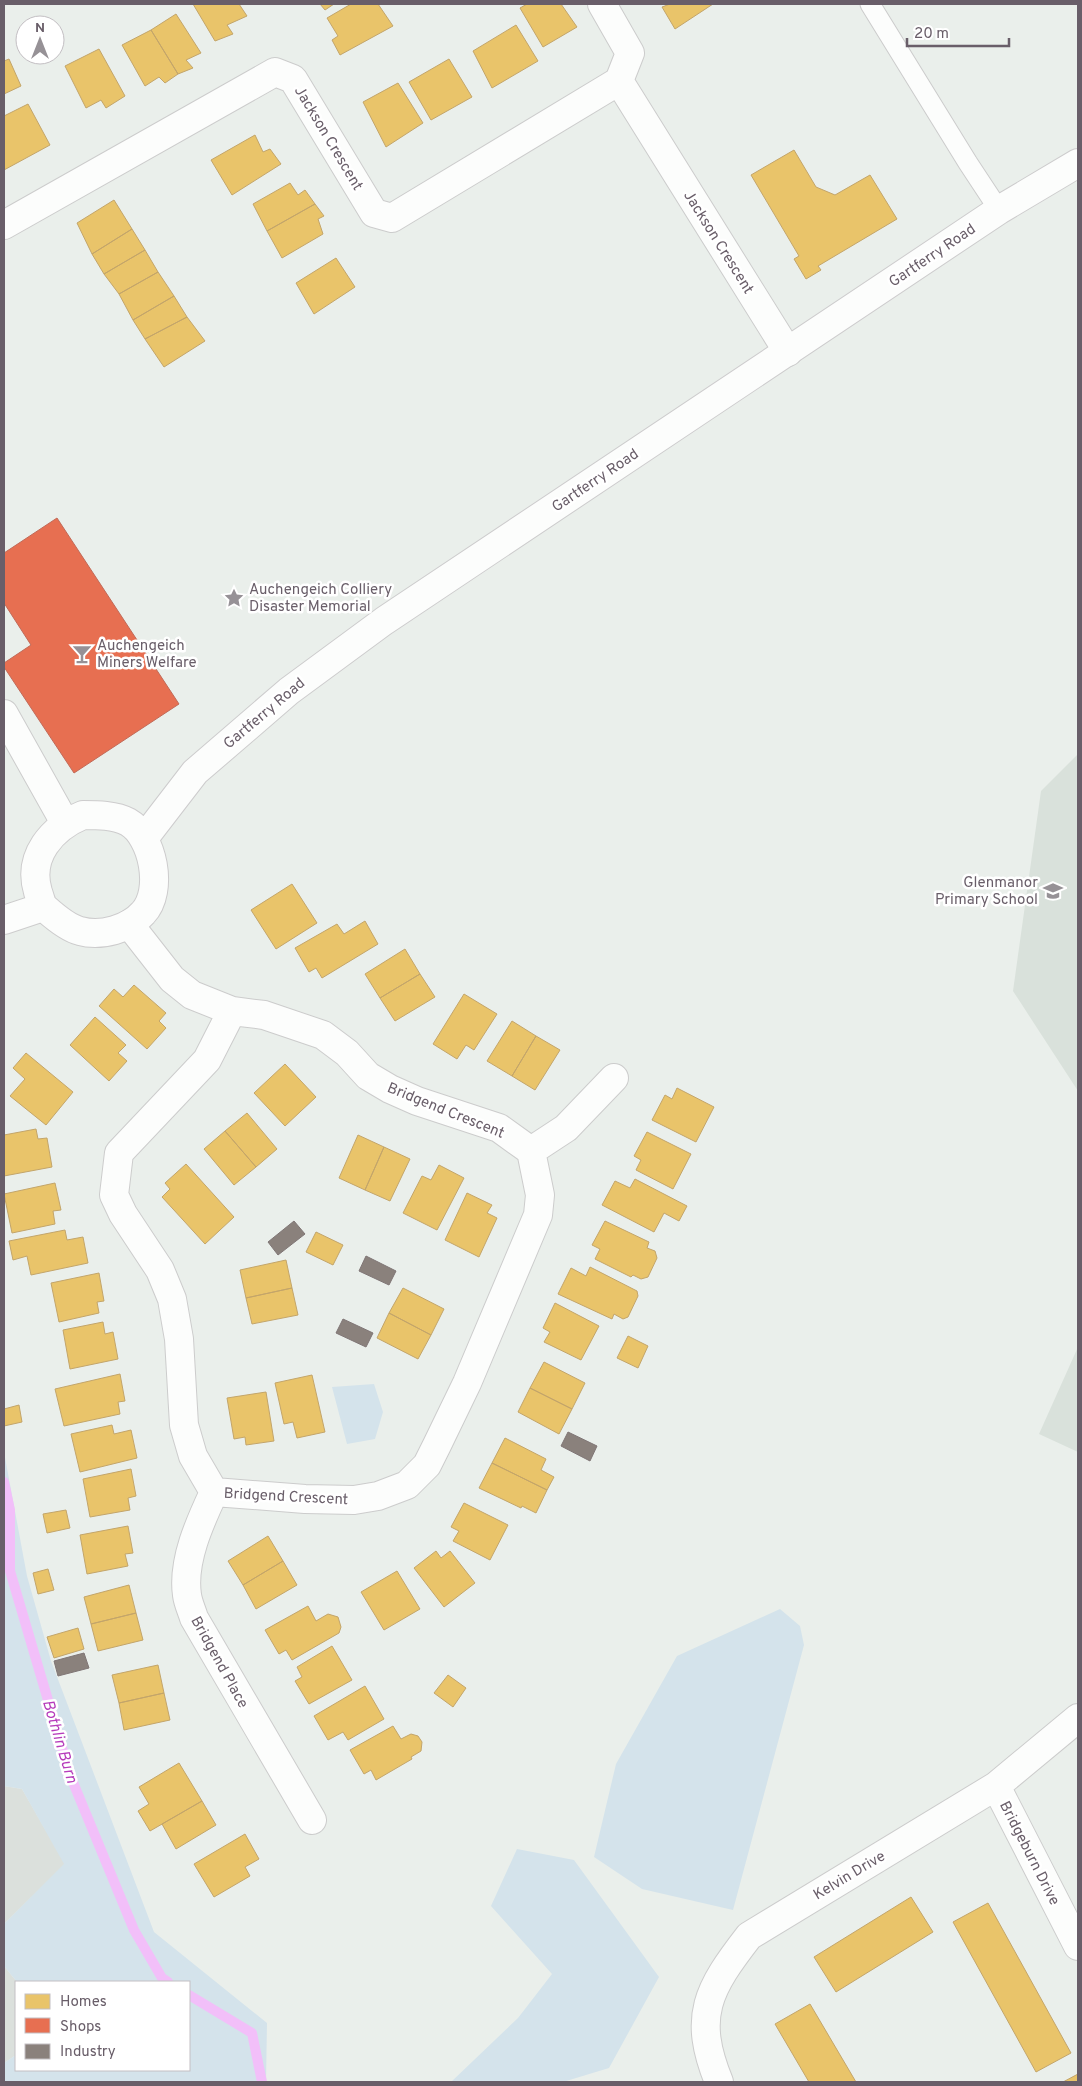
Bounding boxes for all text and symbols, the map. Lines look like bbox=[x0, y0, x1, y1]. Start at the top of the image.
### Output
north arrow bbox=[15, 15, 65, 65]
scale bar bbox=[907, 15, 1010, 47]
text: N bbox=[35, 20, 45, 37]
text: 20 m bbox=[914, 25, 949, 44]
street label: Jackson Crescent bbox=[289, 83, 366, 194]
street label: Jackson Crescent bbox=[678, 188, 757, 298]
street label: Gartferry Road bbox=[886, 220, 980, 292]
street label: Gartferry Road bbox=[549, 445, 643, 517]
place label: Auchengeich Colliery Disaster Memorial bbox=[249, 581, 392, 617]
place icon: Auchengeich Colliery Disaster Memorial bbox=[223, 587, 245, 609]
place label: Auchengeich Miners Welfare bbox=[97, 637, 197, 673]
bar icon: Auchengeich Miners Welfare bbox=[71, 643, 93, 665]
street label: Gartferry Road bbox=[220, 674, 310, 754]
place label: Glenmanor Primary School bbox=[935, 874, 1038, 910]
school or university icon: Glenmanor Primary School bbox=[1042, 880, 1064, 902]
street label: Bridgend Crescent bbox=[384, 1079, 507, 1144]
street label: Bridgend Crescent bbox=[223, 1485, 349, 1510]
street label: Bridgend Place bbox=[186, 1613, 252, 1712]
water label: Bothlin Burn bbox=[37, 1697, 81, 1786]
street label: Bridgeburn Drive bbox=[994, 1798, 1063, 1909]
street label: Kelvin Drive bbox=[810, 1847, 889, 1905]
legend bbox=[15, 1981, 190, 2071]
text: Homes bbox=[60, 1993, 107, 2012]
text: Shops bbox=[60, 2018, 101, 2037]
text: Industry bbox=[60, 2043, 116, 2062]

